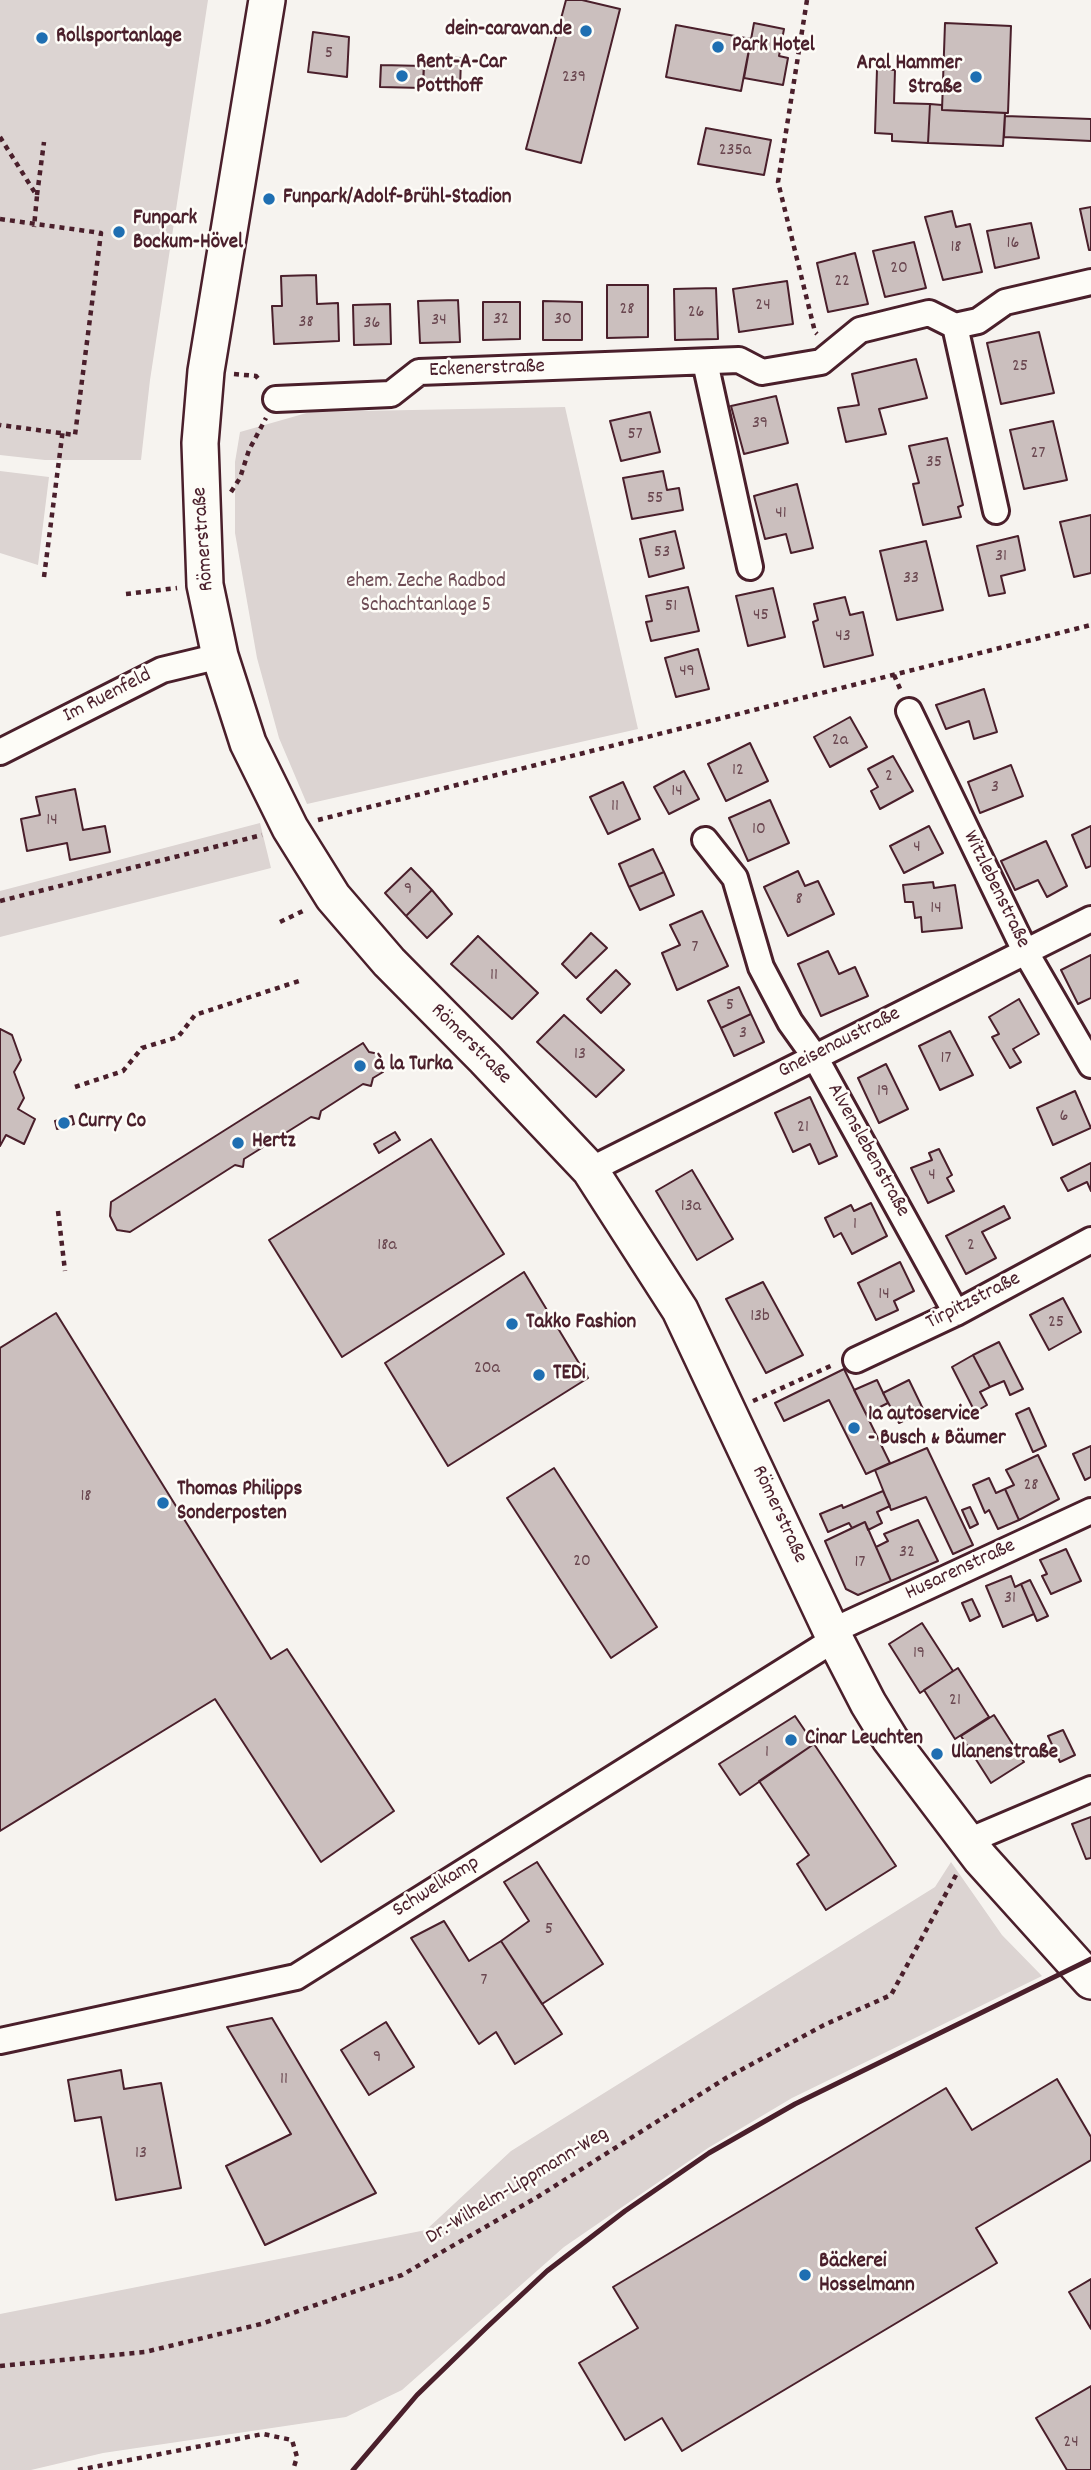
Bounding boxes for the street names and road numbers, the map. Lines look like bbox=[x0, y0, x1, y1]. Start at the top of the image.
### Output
street label: Eckenerstraße bbox=[429, 355, 545, 385]
street label: Römerstraße bbox=[189, 486, 221, 592]
street label: Im Ruenfeld bbox=[60, 664, 156, 730]
street label: Witzlebenstraße bbox=[956, 827, 1034, 953]
street label: Römerstraße bbox=[424, 999, 516, 1091]
street label: Gneisenaustraße bbox=[775, 1002, 905, 1086]
street label: Alvenslebenstraße bbox=[820, 1080, 914, 1222]
street label: Tirpitzstraße bbox=[923, 1267, 1025, 1337]
street label: Römerstraße bbox=[745, 1462, 811, 1568]
street label: Husarenstraße bbox=[902, 1535, 1020, 1607]
street label: Schwelkamp bbox=[389, 1851, 485, 1925]
street label: Dr.-Wilhelm-Lippmann-Weg bbox=[422, 2122, 614, 2252]

